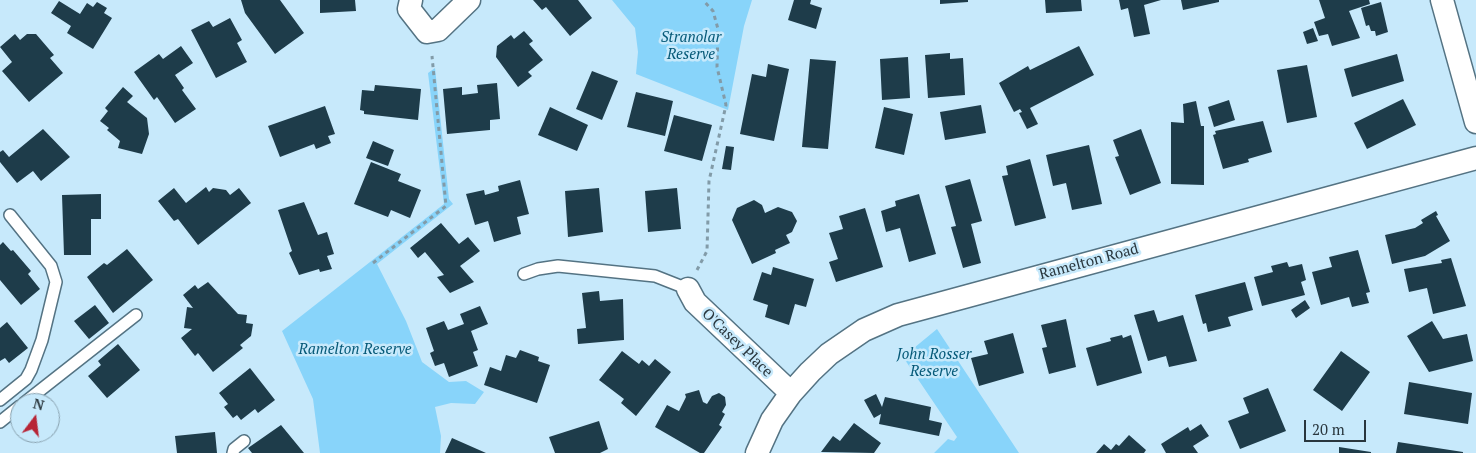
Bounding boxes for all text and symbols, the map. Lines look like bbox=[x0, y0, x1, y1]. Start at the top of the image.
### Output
park label: Stranolar Reserve bbox=[661, 29, 721, 64]
street label: Ramelton Road bbox=[1037, 240, 1141, 284]
street label: O'Casey Place bbox=[698, 305, 776, 381]
park label: Ramelton Reserve bbox=[298, 341, 412, 359]
park label: John Rosser Reserve bbox=[897, 346, 971, 381]
north arrow bbox=[10, 393, 60, 443]
text: N bbox=[31, 393, 46, 415]
scale bar bbox=[1306, 410, 1368, 442]
text: 20 m bbox=[1312, 419, 1345, 439]

